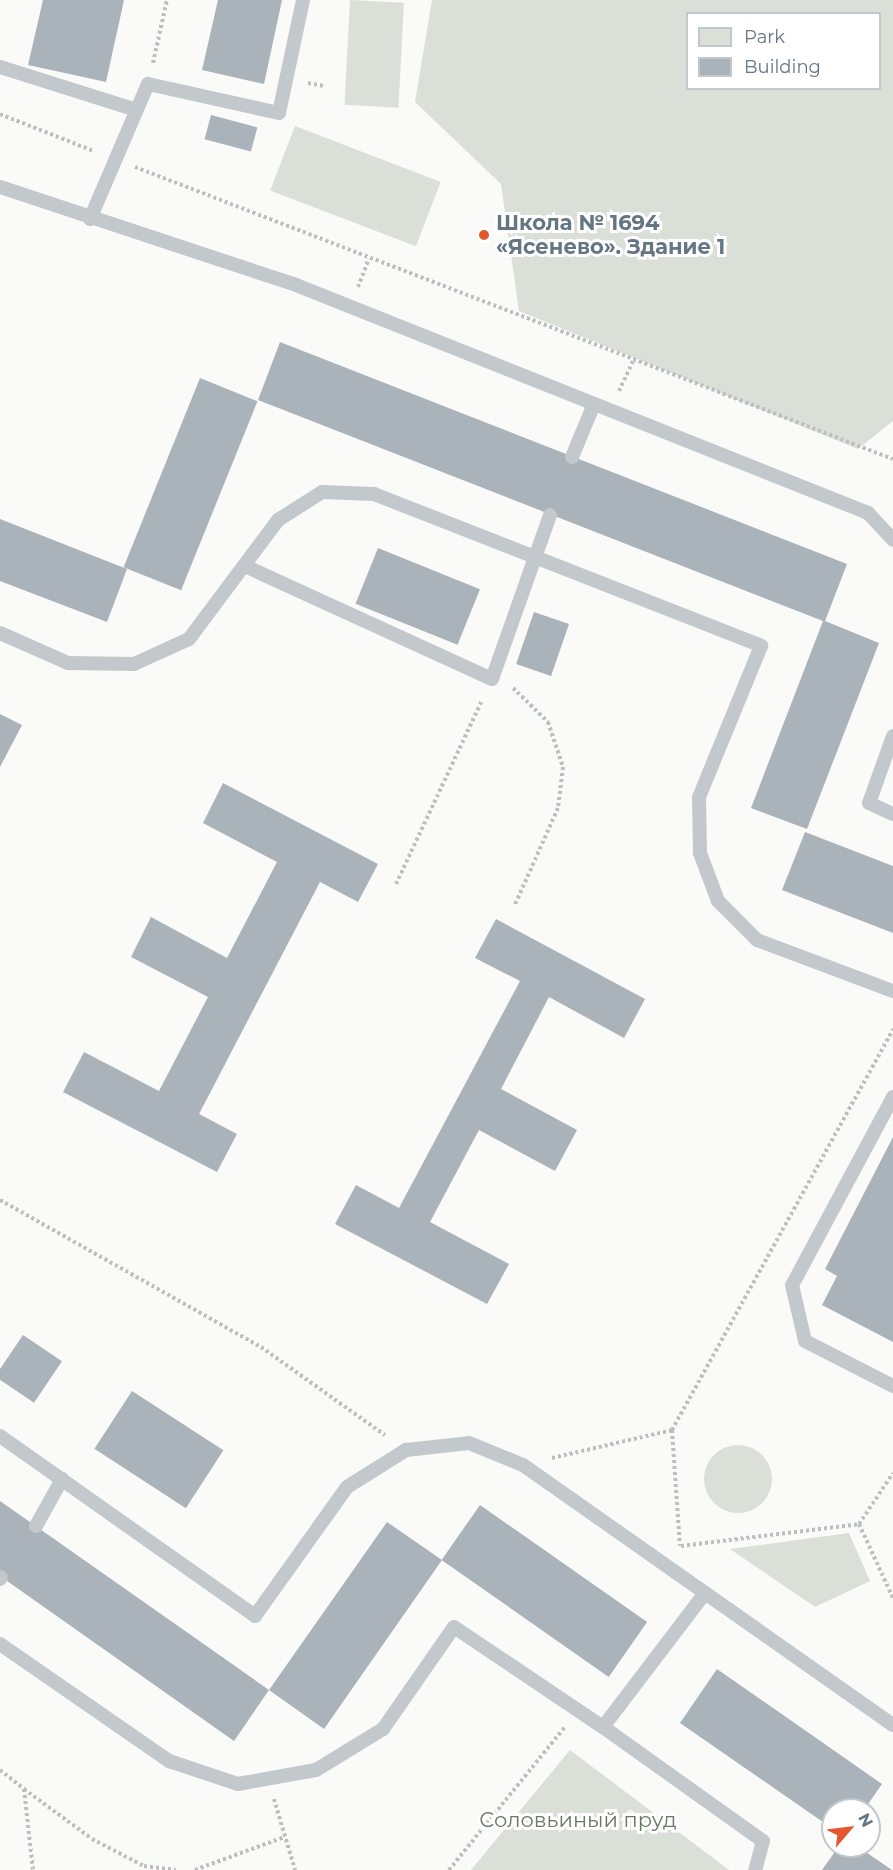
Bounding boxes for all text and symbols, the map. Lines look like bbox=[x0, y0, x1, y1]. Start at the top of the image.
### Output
legend bbox=[686, 12, 881, 90]
text: Park bbox=[744, 26, 785, 48]
text: Building bbox=[744, 56, 821, 78]
place label: Школа № 1694 «Ясенево». Здание 1 bbox=[496, 210, 725, 260]
marker: Школа № 1694 «Ясенево». Здание 1 bbox=[477, 228, 491, 242]
north arrow bbox=[821, 1798, 881, 1858]
park label: Соловьиный пруд bbox=[479, 1807, 677, 1833]
text: N bbox=[854, 1810, 877, 1830]

